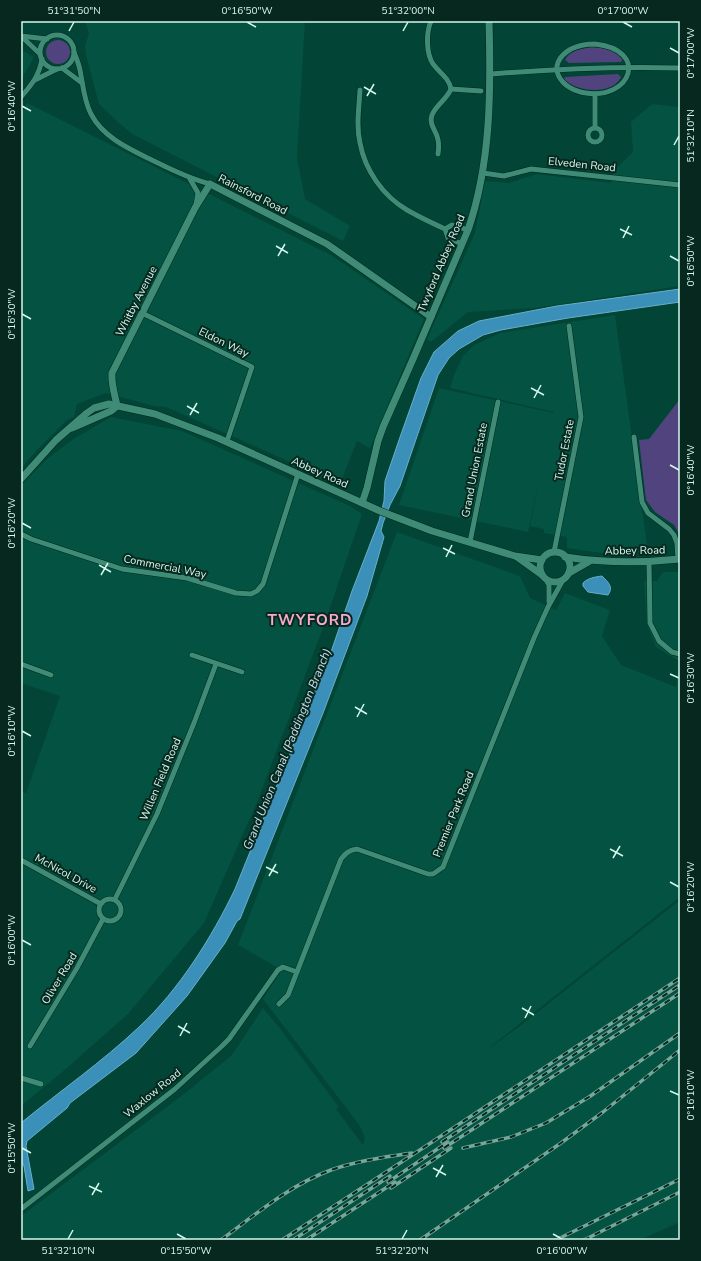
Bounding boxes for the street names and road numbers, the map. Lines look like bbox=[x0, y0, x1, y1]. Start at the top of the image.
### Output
street label: Elveden Road bbox=[547, 153, 617, 176]
street label: Rainsford Road bbox=[216, 171, 290, 218]
street label: Twyford Abbey Road bbox=[414, 212, 469, 314]
street label: Whitby Avenue bbox=[112, 263, 161, 339]
street label: Eldon Way bbox=[196, 324, 252, 361]
street label: Tudor Estate bbox=[551, 418, 578, 482]
street label: Grand Union Estate bbox=[458, 421, 491, 519]
street label: Abbey Road bbox=[289, 453, 351, 492]
street label: Abbey Road bbox=[605, 542, 665, 559]
street label: Commercial Way bbox=[122, 551, 208, 582]
street label: Willen Field Road bbox=[136, 736, 185, 823]
street label: Premier Park Road bbox=[429, 769, 478, 859]
street label: McNicol Drive bbox=[32, 850, 99, 897]
street label: Oliver Road bbox=[38, 950, 81, 1007]
street label: Waxlow Road bbox=[120, 1066, 184, 1121]

